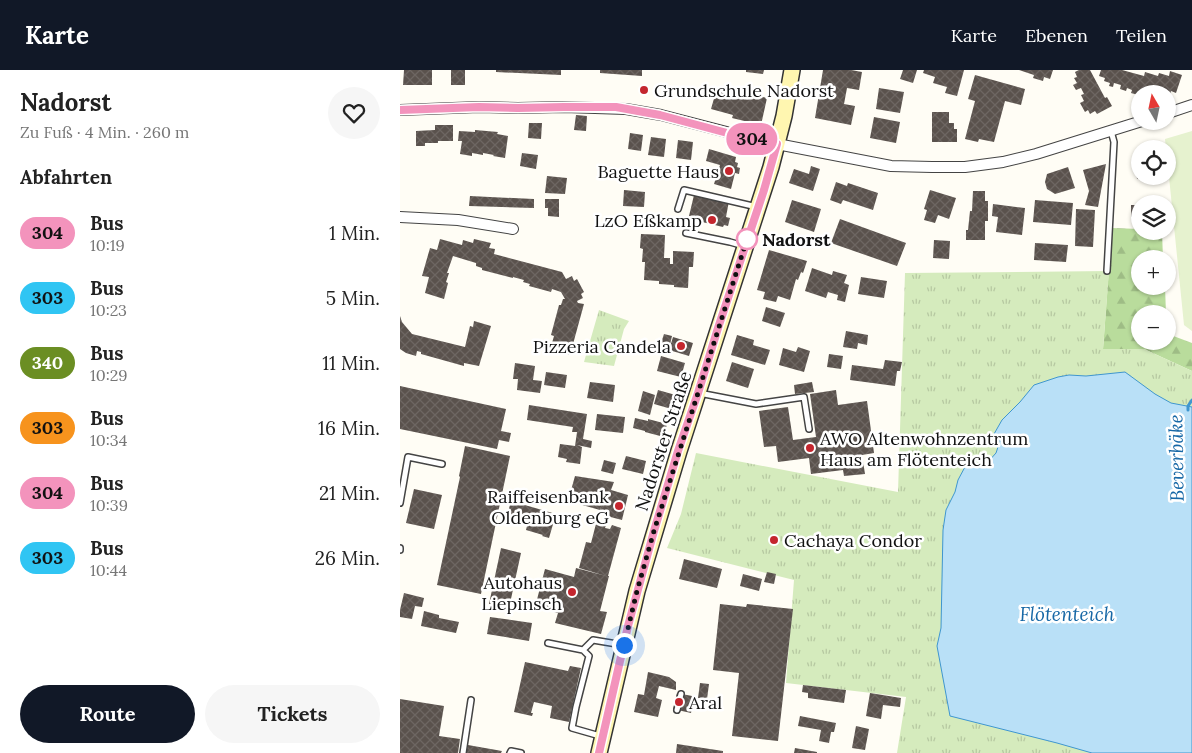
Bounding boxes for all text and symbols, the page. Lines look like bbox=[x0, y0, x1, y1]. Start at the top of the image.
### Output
text: Karte bbox=[25, 20, 89, 51]
text: Karte bbox=[951, 24, 997, 47]
text: Ebenen bbox=[1025, 24, 1088, 47]
text: Teilen bbox=[1116, 24, 1167, 47]
place label: Grundschule Nadorst bbox=[654, 79, 834, 102]
marker: Grundschule Nadorst bbox=[638, 84, 650, 96]
north arrow bbox=[1131, 85, 1176, 130]
map controls bbox=[1131, 85, 1176, 350]
text: Nadorst bbox=[20, 87, 111, 118]
button: heart bbox=[328, 87, 380, 139]
text: Zu Fuß · 4 Min. · 260 m bbox=[20, 122, 189, 142]
line badge: 304 bbox=[723, 123, 781, 155]
text: 304 bbox=[736, 127, 768, 150]
button: locate bbox=[1131, 140, 1176, 185]
place label: Baguette Haus bbox=[597, 160, 719, 183]
text: Abfahrten bbox=[20, 165, 112, 189]
marker: Baguette Haus bbox=[723, 165, 735, 177]
button: layers bbox=[1131, 195, 1176, 240]
place label: LzO Eßkamp bbox=[594, 209, 702, 232]
text: Bus bbox=[90, 211, 123, 235]
marker: LzO Eßkamp bbox=[706, 214, 718, 226]
text: 304 bbox=[32, 221, 63, 244]
text: 1 Min. bbox=[329, 221, 380, 245]
marker: Nadorst bbox=[736, 228, 758, 250]
place label: Nadorst bbox=[762, 228, 831, 251]
text: 10:19 bbox=[90, 235, 125, 255]
button: + bbox=[1131, 250, 1176, 295]
text: Bus bbox=[90, 276, 123, 300]
text: 303 bbox=[32, 286, 63, 309]
text: 5 Min. bbox=[326, 286, 380, 310]
text: 10:23 bbox=[90, 300, 127, 320]
button: − bbox=[1131, 305, 1176, 350]
place label: Pizzeria Candela bbox=[533, 335, 671, 358]
marker: Pizzeria Candela bbox=[675, 340, 687, 352]
text: Bus bbox=[90, 341, 123, 365]
text: 340 bbox=[32, 351, 63, 374]
text: 11 Min. bbox=[322, 351, 380, 375]
text: 10:29 bbox=[90, 365, 128, 385]
street label: Nadorster Straße bbox=[630, 368, 697, 514]
text: Bus bbox=[90, 406, 123, 430]
water label: Beverbäke bbox=[1163, 414, 1189, 502]
text: 303 bbox=[32, 416, 63, 439]
text: 16 Min. bbox=[318, 416, 380, 440]
place label: AWO Altenwohnzentrum Haus am Flötenteich bbox=[819, 427, 1028, 471]
text: 10:34 bbox=[90, 430, 127, 450]
marker: AWO Altenwohnzentrum Haus am Flötenteich bbox=[804, 442, 816, 454]
text: Bus bbox=[90, 471, 123, 495]
text: 304 bbox=[32, 481, 63, 504]
text: 21 Min. bbox=[319, 481, 380, 505]
place label: Raiffeisenbank Oldenburg eG bbox=[487, 485, 609, 529]
text: 10:39 bbox=[90, 495, 128, 515]
marker: Raiffeisenbank Oldenburg eG bbox=[613, 500, 625, 512]
place label: Cachaya Condor bbox=[784, 529, 922, 552]
marker: Cachaya Condor bbox=[768, 534, 780, 546]
text: Bus bbox=[90, 536, 123, 560]
text: 303 bbox=[32, 546, 63, 569]
text: 26 Min. bbox=[315, 546, 380, 570]
text: 10:44 bbox=[90, 560, 127, 580]
place label: Autohaus Liepinsch bbox=[481, 571, 562, 615]
marker: Autohaus Liepinsch bbox=[566, 586, 578, 598]
water label: Flötenteich bbox=[1019, 602, 1115, 626]
your location bbox=[612, 633, 637, 658]
button: Route bbox=[20, 685, 195, 743]
button: Tickets bbox=[205, 685, 380, 743]
place label: Aral bbox=[688, 691, 722, 714]
marker: Aral bbox=[673, 696, 685, 708]

